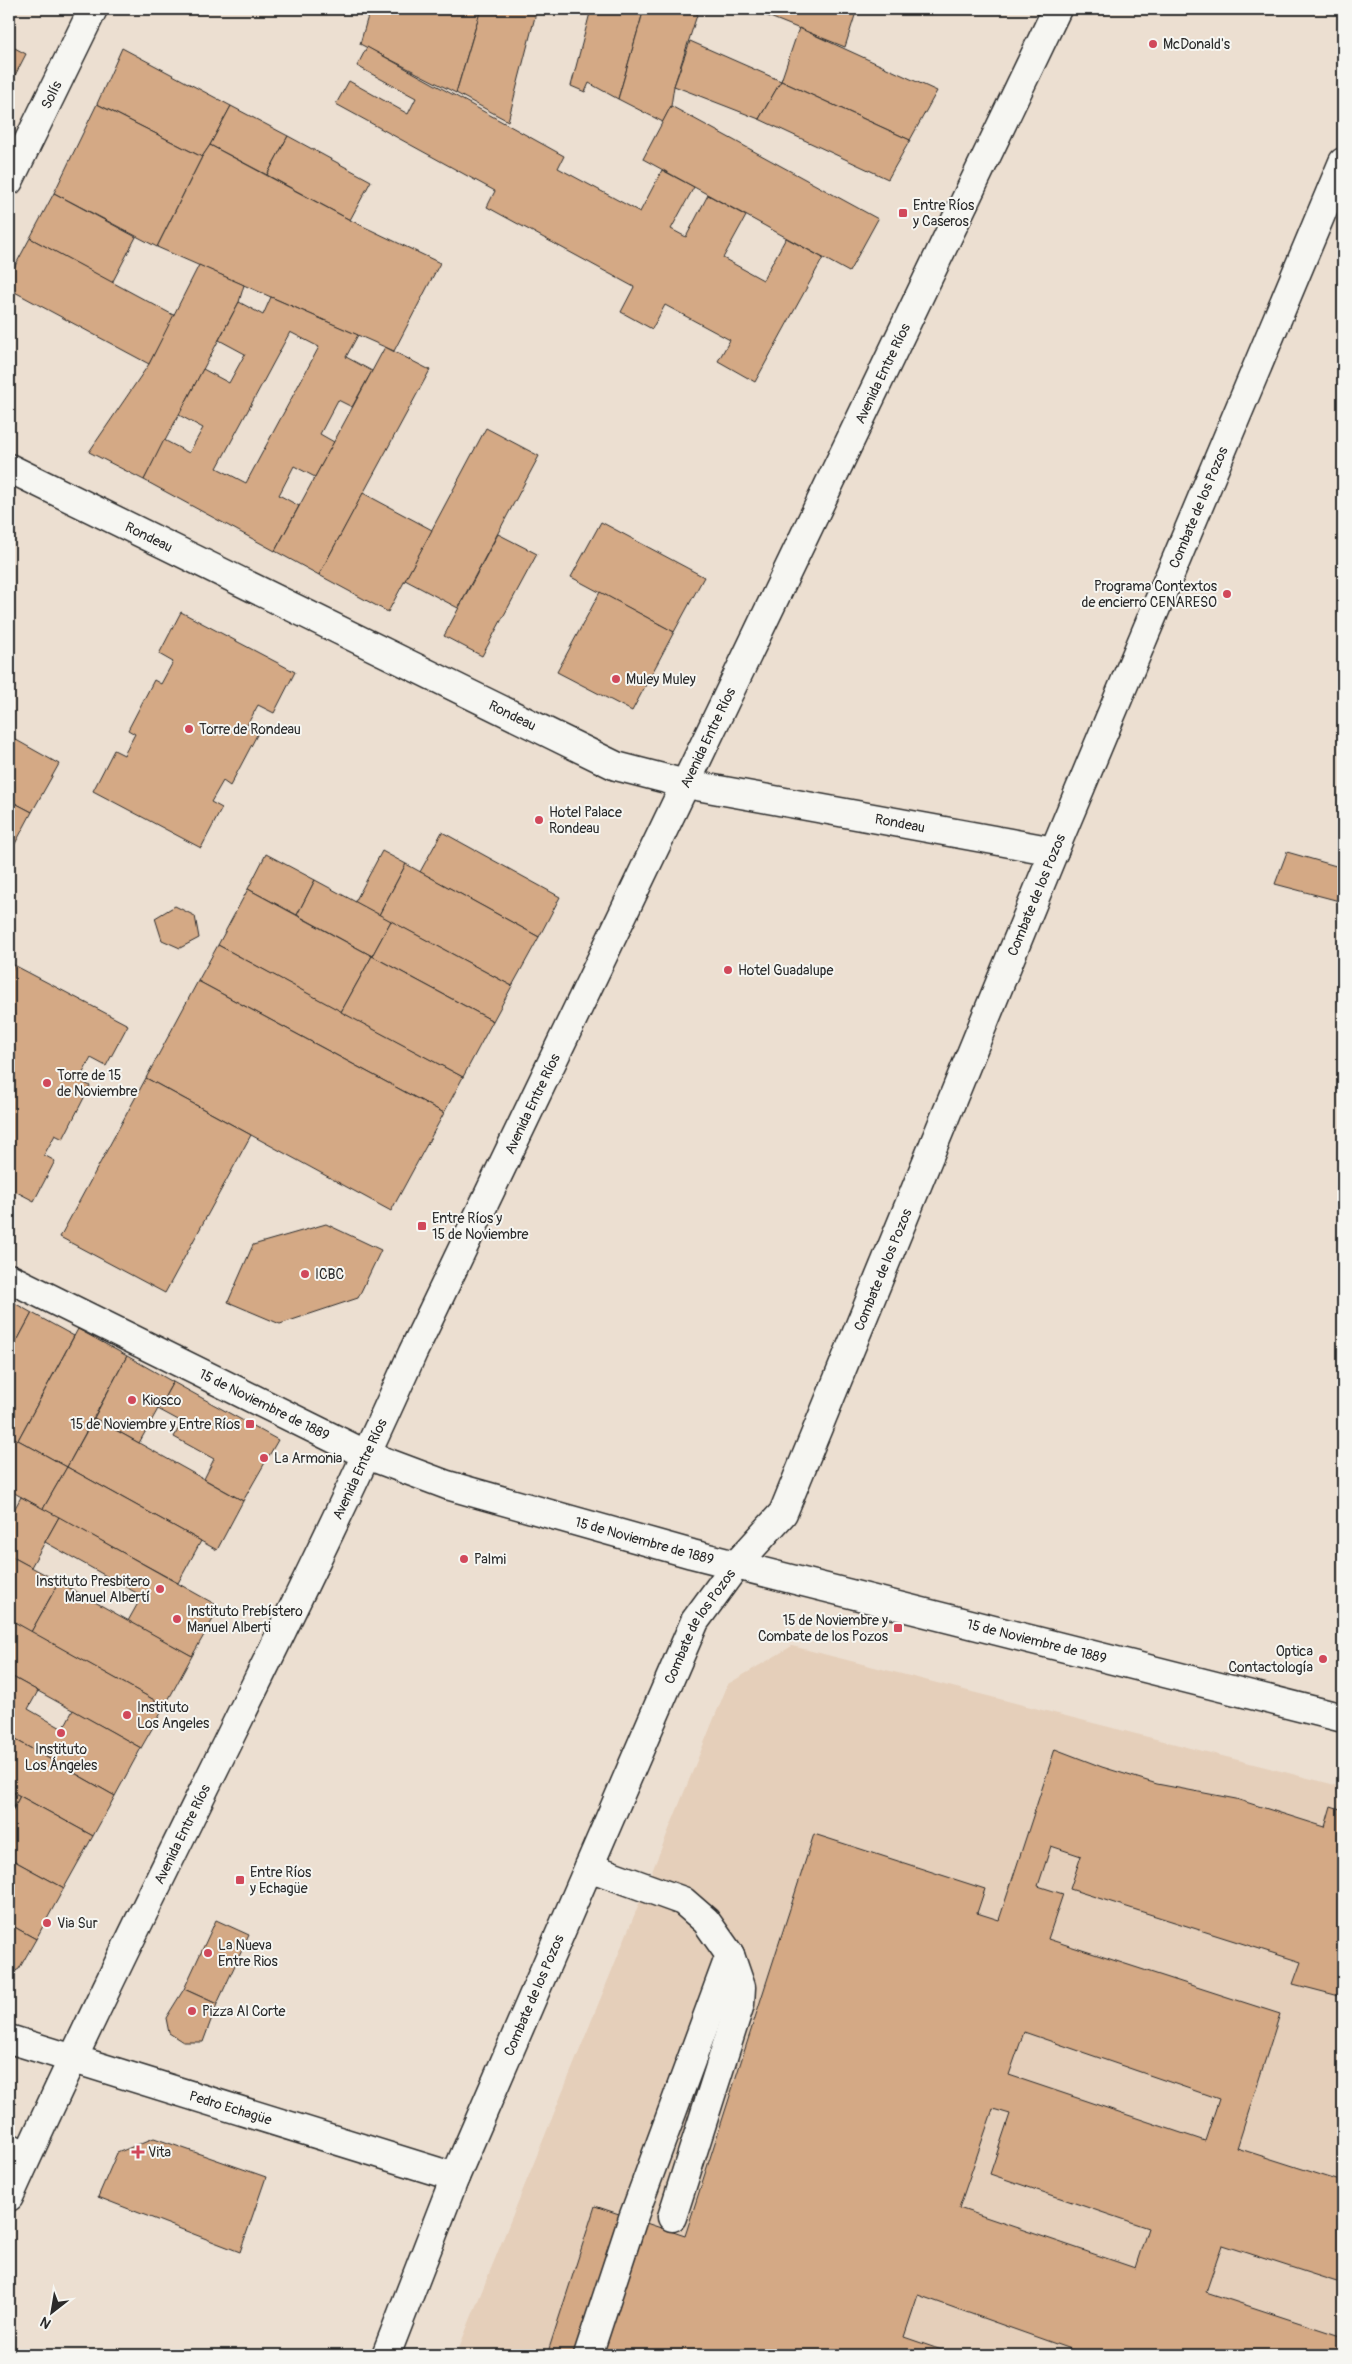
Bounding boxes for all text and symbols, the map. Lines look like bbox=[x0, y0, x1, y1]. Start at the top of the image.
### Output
place label: McDonald's bbox=[1163, 36, 1231, 53]
marker: McDonald's bbox=[1147, 38, 1159, 50]
street label: Solís bbox=[38, 77, 66, 112]
place label: Entre Ríos y Caseros bbox=[912, 197, 975, 230]
marker: Entre Ríos y Caseros bbox=[897, 207, 909, 219]
street label: Avenida Entre Ríos bbox=[851, 320, 914, 427]
street label: Combate de los Pozos bbox=[1166, 443, 1232, 571]
street label: Rondeau bbox=[122, 518, 175, 556]
place label: Programa Contextos de encierro CENARESO bbox=[1082, 578, 1218, 611]
marker: Programa Contextos de encierro CENARESO bbox=[1221, 588, 1233, 600]
place label: Muley Muley bbox=[626, 671, 696, 688]
marker: Muley Muley bbox=[610, 673, 622, 685]
street label: Avenida Entre Ríos bbox=[677, 684, 740, 791]
street label: Rondeau bbox=[486, 697, 539, 734]
place label: Torre de Rondeau bbox=[199, 721, 301, 738]
marker: Torre de Rondeau bbox=[183, 723, 195, 735]
place label: Hotel Palace Rondeau bbox=[549, 804, 622, 837]
street label: Rondeau bbox=[873, 811, 926, 836]
marker: Hotel Palace Rondeau bbox=[533, 814, 545, 826]
street label: Combate de los Pozos bbox=[1004, 831, 1069, 958]
place label: Hotel Guadalupe bbox=[738, 962, 833, 979]
marker: Hotel Guadalupe bbox=[722, 964, 734, 976]
street label: Avenida Entre Ríos bbox=[501, 1050, 564, 1157]
place label: Torre de 15 de Noviembre bbox=[57, 1067, 137, 1100]
marker: Torre de 15 de Noviembre bbox=[41, 1077, 53, 1089]
street label: Combate de los Pozos bbox=[851, 1206, 916, 1333]
place label: Entre Ríos y 15 de Noviembre bbox=[432, 1210, 529, 1243]
marker: Entre Ríos y 15 de Noviembre bbox=[416, 1220, 428, 1232]
place label: ICBC bbox=[315, 1266, 345, 1283]
marker: ICBC bbox=[299, 1268, 311, 1280]
street label: 15 de Noviembre de 1889 bbox=[196, 1365, 332, 1444]
place label: Kiosco bbox=[142, 1392, 182, 1409]
marker: Kiosco bbox=[126, 1394, 138, 1406]
street label: Avenida Entre Ríos bbox=[329, 1415, 391, 1522]
place label: 15 de Noviembre y Entre Ríos bbox=[70, 1416, 241, 1433]
marker: 15 de Noviembre y Entre Ríos bbox=[244, 1418, 256, 1430]
place label: La Armonia bbox=[274, 1450, 342, 1467]
marker: La Armonia bbox=[258, 1452, 270, 1464]
street label: 15 de Noviembre de 1889 bbox=[573, 1513, 716, 1568]
place label: Palmi bbox=[474, 1551, 506, 1568]
marker: Palmi bbox=[458, 1553, 470, 1565]
street label: Combate de los Pozos bbox=[661, 1565, 740, 1687]
place label: Instituto Presbitero Manuel Albertí bbox=[36, 1573, 150, 1606]
marker: Instituto Presbitero Manuel Albertí bbox=[154, 1583, 166, 1595]
place label: Instituto Prebístero Manuel Alberti bbox=[187, 1603, 303, 1636]
place label: 15 de Noviembre y Combate de los Pozos bbox=[758, 1612, 889, 1645]
marker: Instituto Prebístero Manuel Alberti bbox=[171, 1613, 183, 1625]
street label: 15 de Noviembre de 1889 bbox=[965, 1616, 1108, 1667]
marker: 15 de Noviembre y Combate de los Pozos bbox=[892, 1622, 904, 1634]
place label: Optica Contactología bbox=[1228, 1643, 1313, 1676]
marker: Optica Contactología bbox=[1317, 1653, 1329, 1665]
place label: Instituto Los Angeles bbox=[137, 1699, 210, 1732]
marker: Instituto Los Angeles bbox=[121, 1709, 133, 1721]
marker: Instituto Los Ángeles bbox=[55, 1727, 67, 1739]
place label: Instituto Los Ángeles bbox=[25, 1741, 98, 1774]
street label: Avenida Entre Ríos bbox=[151, 1781, 215, 1887]
place label: Entre Ríos y Echagüe bbox=[249, 1864, 312, 1897]
marker: Entre Ríos y Echagüe bbox=[234, 1874, 246, 1886]
place label: Via Sur bbox=[57, 1915, 98, 1932]
marker: Via Sur bbox=[41, 1917, 53, 1929]
street label: Combate de los Pozos bbox=[500, 1931, 568, 2058]
place label: La Nueva Entre Rios bbox=[218, 1937, 278, 1970]
marker: La Nueva Entre Rios bbox=[202, 1947, 214, 1959]
place label: Pizza Al Corte bbox=[202, 2003, 286, 2020]
marker: Pizza Al Corte bbox=[186, 2005, 198, 2017]
street label: Pedro Echagüe bbox=[187, 2087, 274, 2129]
place label: Vita bbox=[148, 2144, 171, 2161]
marker: Vita bbox=[132, 2146, 144, 2158]
north arrow bbox=[28, 2286, 78, 2336]
text: N bbox=[37, 2313, 54, 2332]

